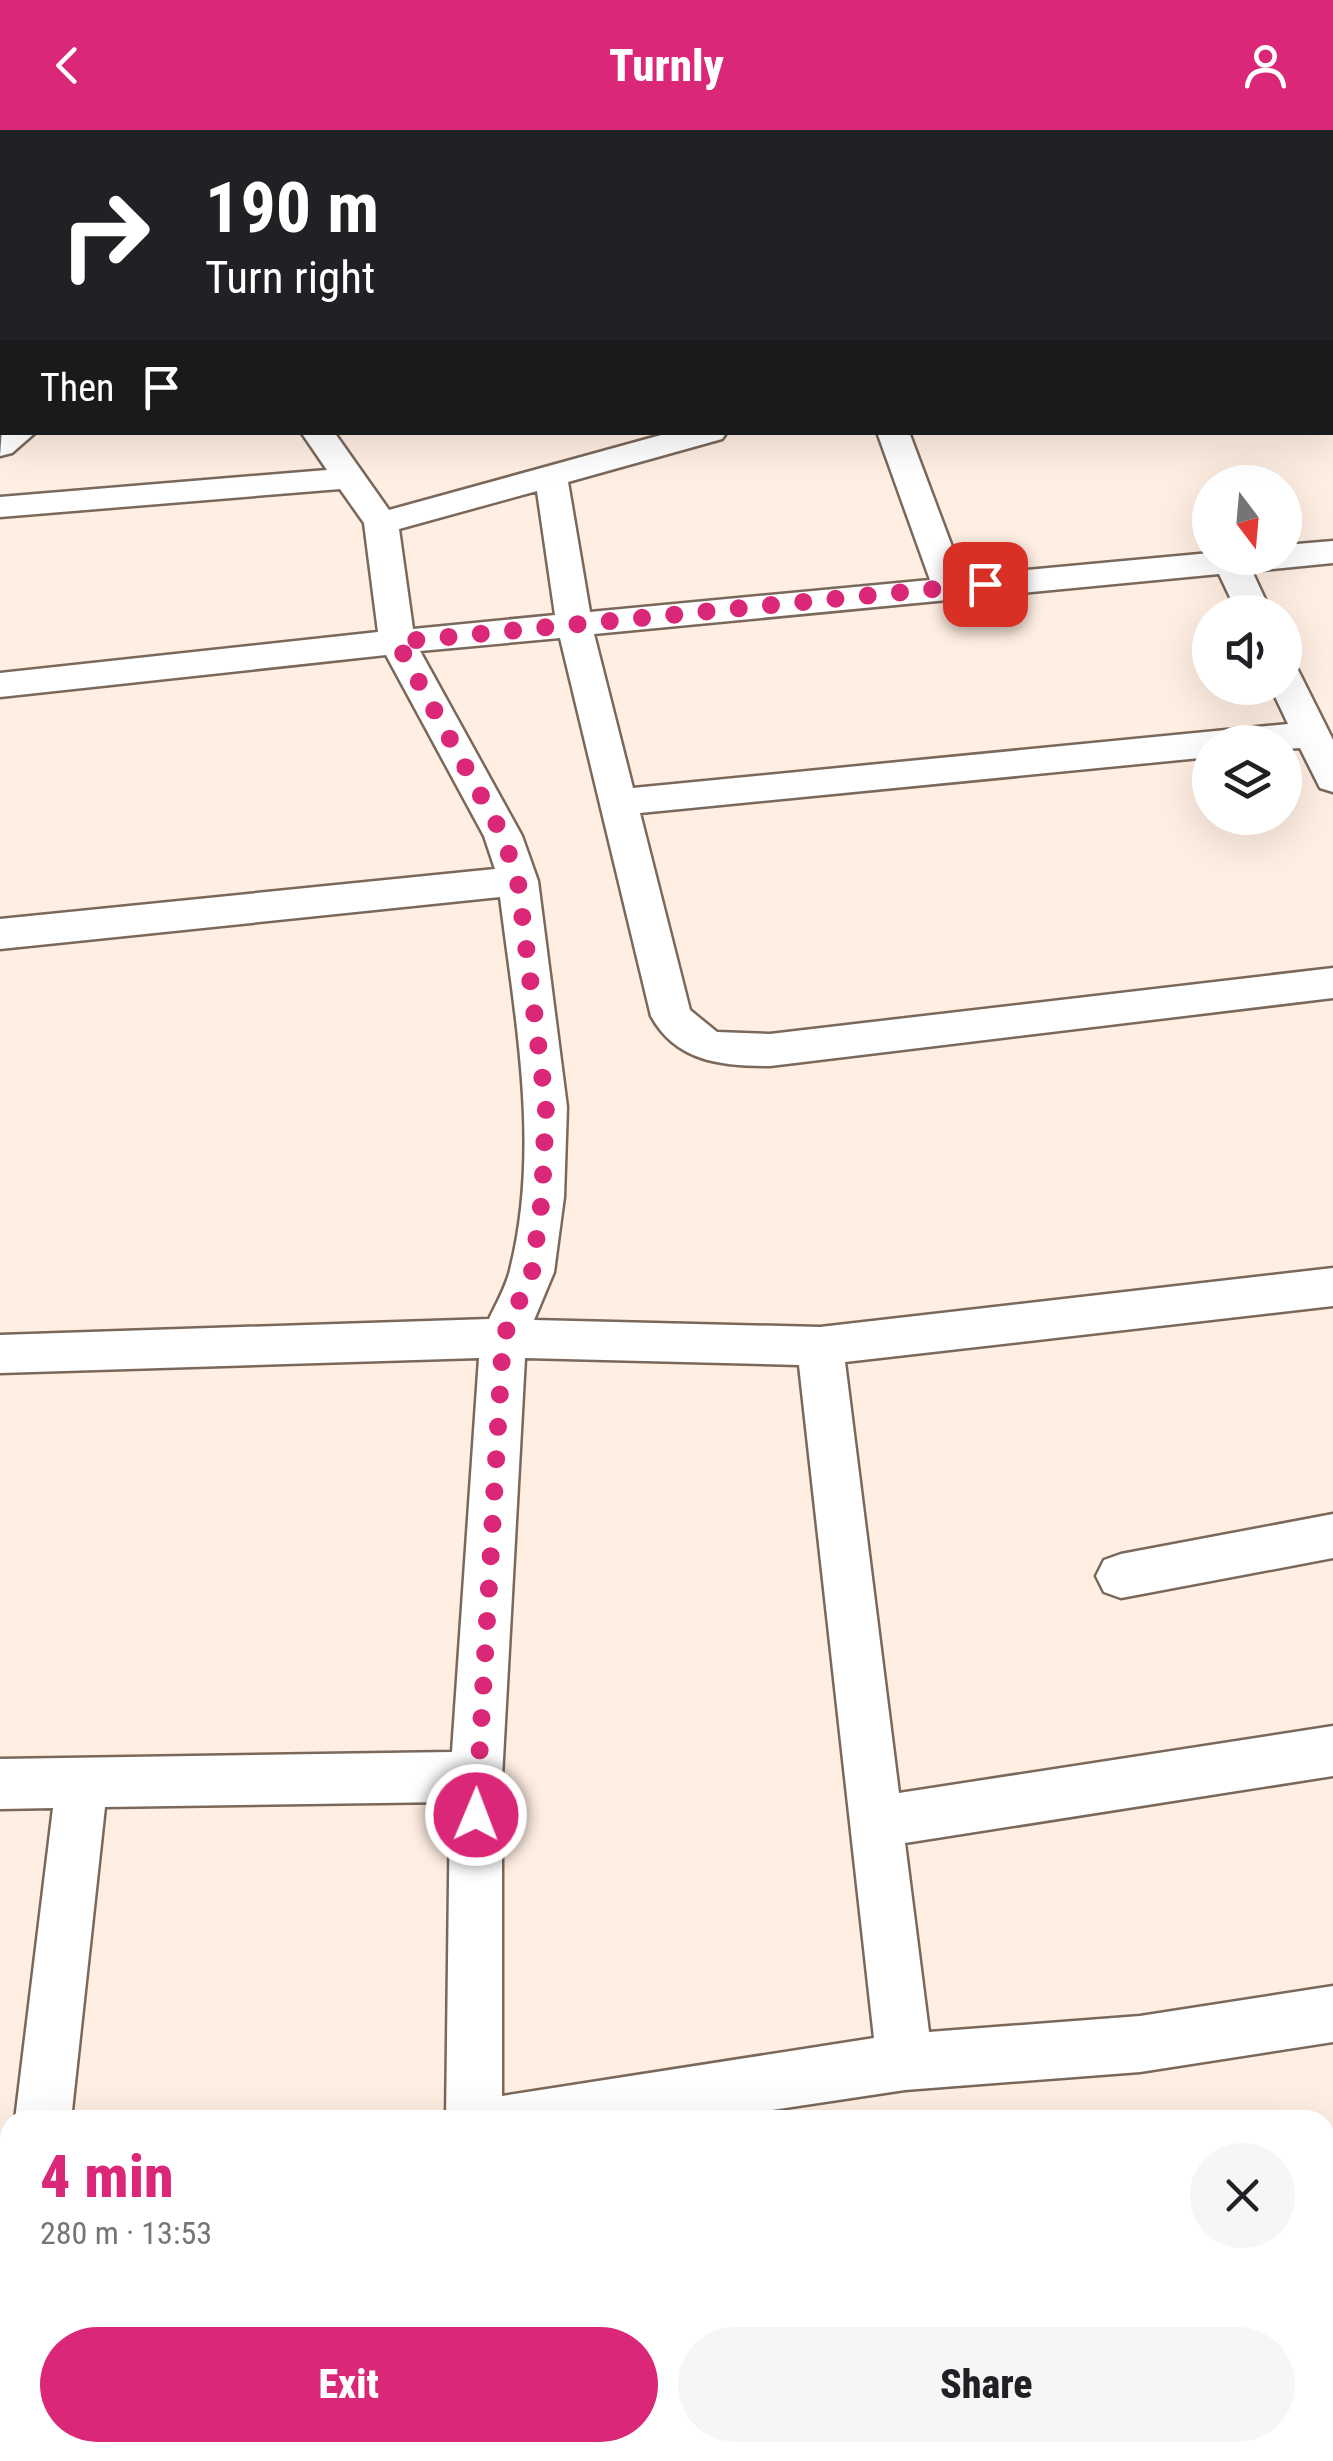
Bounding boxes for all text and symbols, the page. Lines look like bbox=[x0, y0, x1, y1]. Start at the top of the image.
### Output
icon: back bbox=[40, 38, 95, 93]
icon: person bbox=[1238, 38, 1293, 93]
text: Turnly bbox=[609, 39, 724, 92]
text: 190 m bbox=[205, 167, 379, 249]
icon: right bbox=[40, 170, 170, 300]
text: Turn right bbox=[205, 251, 375, 304]
icon: arrive bbox=[134, 360, 189, 415]
text: Then bbox=[40, 366, 114, 410]
north arrow bbox=[1192, 465, 1302, 575]
map controls bbox=[1192, 465, 1302, 835]
pin bbox=[943, 542, 1028, 627]
icon: arrive bbox=[958, 557, 1013, 612]
button: sound bbox=[1192, 595, 1302, 705]
button: layers bbox=[1192, 725, 1302, 835]
position arrow bbox=[424, 1763, 528, 1867]
text: 4 min bbox=[40, 2141, 174, 2212]
button: close bbox=[1190, 2143, 1295, 2248]
text: 280 m · 13:53 bbox=[40, 2214, 212, 2252]
button: Exit bbox=[40, 2327, 658, 2442]
button: Share bbox=[678, 2327, 1295, 2442]

